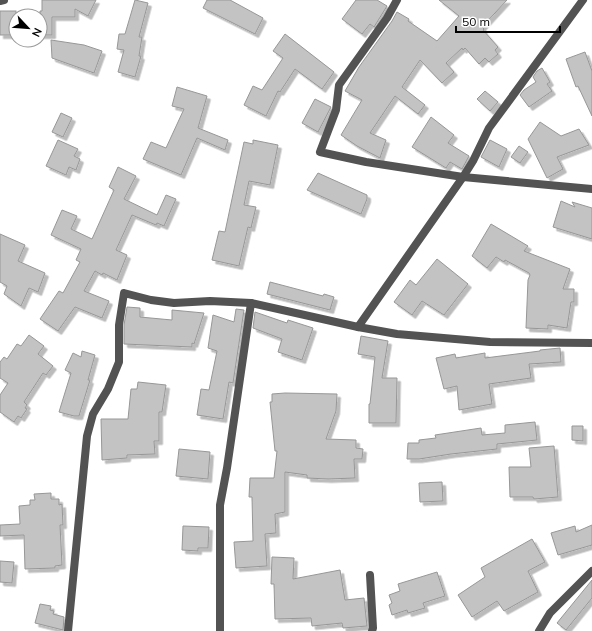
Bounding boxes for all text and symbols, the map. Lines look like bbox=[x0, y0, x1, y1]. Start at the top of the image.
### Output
north arrow bbox=[8, 8, 48, 48]
scale bar bbox=[456, 8, 560, 34]
text: 50 m bbox=[462, 14, 490, 29]
text: N bbox=[29, 26, 45, 39]

